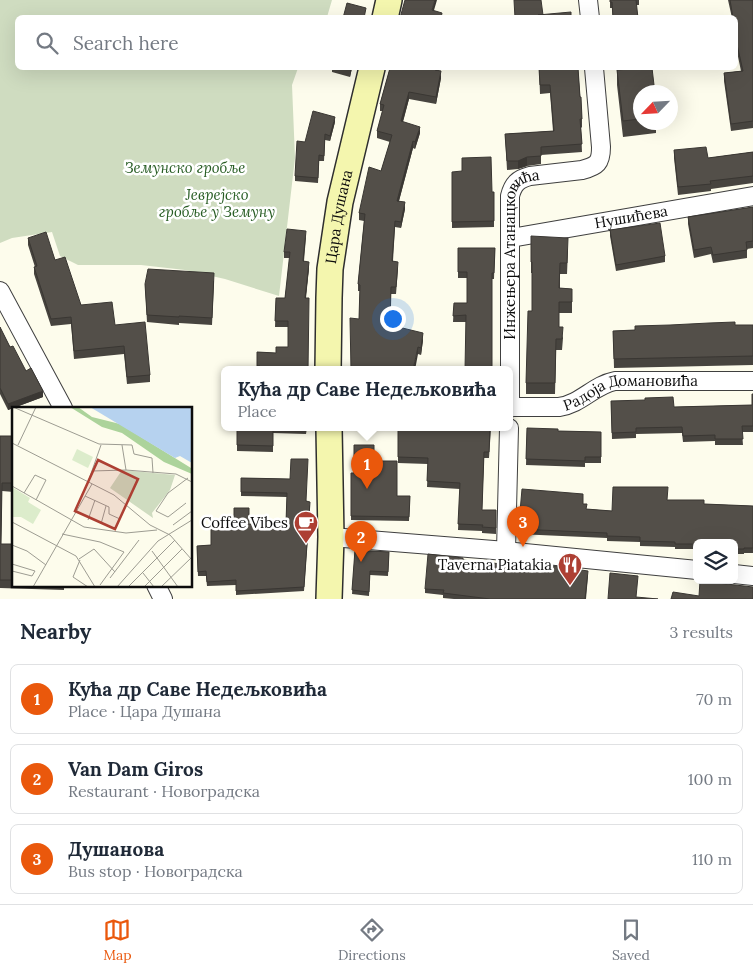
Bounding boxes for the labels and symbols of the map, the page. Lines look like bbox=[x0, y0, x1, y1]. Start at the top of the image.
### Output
north arrow bbox=[633, 85, 678, 130]
park label: Земунско гробље bbox=[125, 158, 245, 177]
street label: Инжењера Атанацковића bbox=[500, 165, 541, 340]
street label: Цара Душана bbox=[321, 167, 356, 265]
park label: Јеврејско гробље у Земуну bbox=[159, 185, 275, 221]
street label: Нушићева bbox=[593, 201, 669, 232]
your location bbox=[380, 306, 406, 332]
street label: Радоја Домановића bbox=[561, 370, 698, 415]
inset map bbox=[12, 407, 192, 586]
pin: 1 bbox=[351, 448, 383, 489]
pin: 3 bbox=[507, 506, 539, 547]
cafe icon: Coffee Vibes bbox=[293, 510, 319, 544]
place label: Coffee Vibes bbox=[201, 513, 288, 532]
pin: 2 bbox=[345, 521, 377, 562]
restaurant icon: Taverna Piatakia bbox=[557, 552, 583, 586]
place label: Taverna Piatakia bbox=[438, 555, 552, 574]

